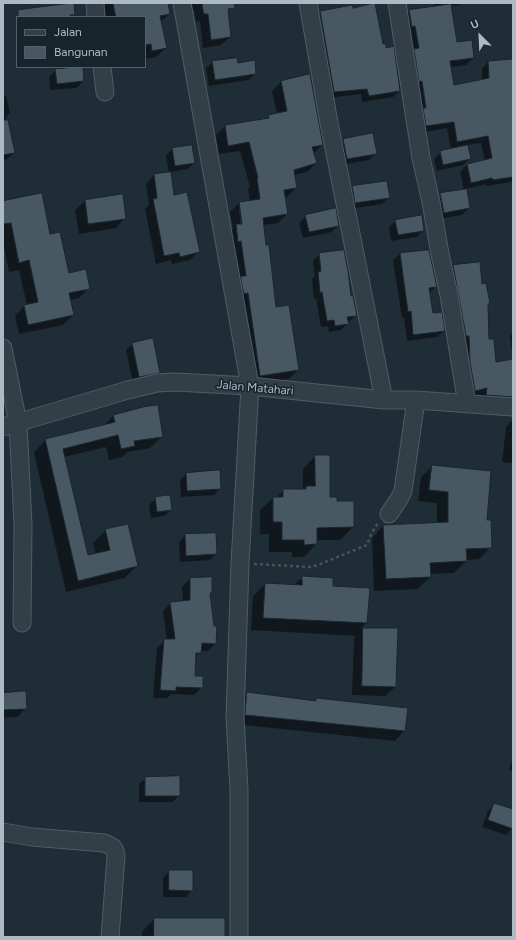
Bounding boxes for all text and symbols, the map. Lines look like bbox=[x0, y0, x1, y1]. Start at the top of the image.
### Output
legend bbox=[16, 16, 146, 68]
north arrow bbox=[460, 16, 500, 56]
text: U bbox=[469, 17, 481, 32]
text: Jalan bbox=[54, 25, 82, 39]
text: Bangunan bbox=[54, 45, 107, 59]
street label: Jalan Matahari bbox=[216, 377, 294, 399]

